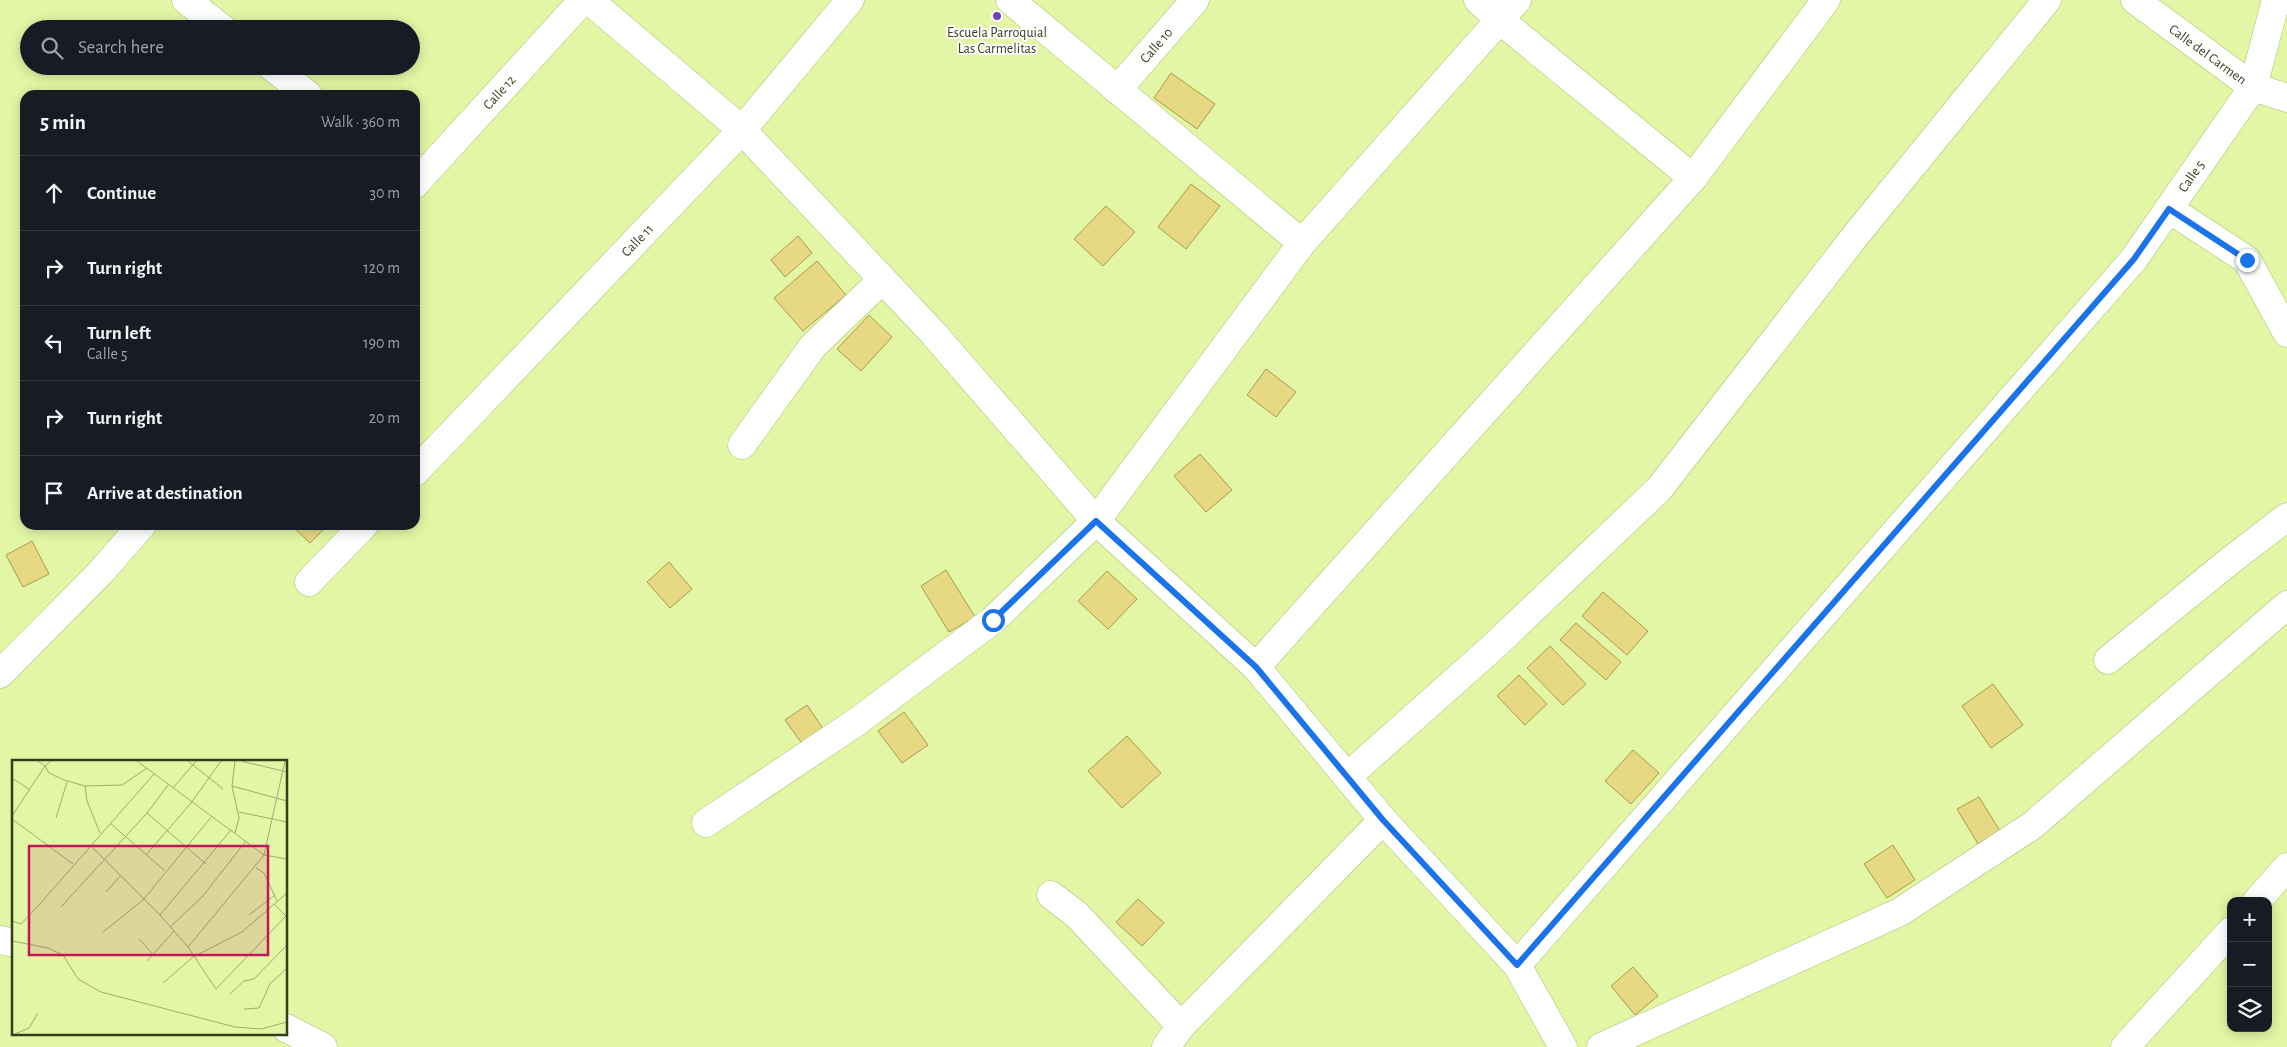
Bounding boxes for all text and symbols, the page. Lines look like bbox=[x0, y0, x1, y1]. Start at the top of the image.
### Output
marker: Escuela Parroquial Las Carmelitas bbox=[991, 10, 1003, 22]
search box bbox=[20, 20, 420, 75]
street label: Calle del Carmen bbox=[2166, 22, 2249, 87]
street label: Calle 10 bbox=[1138, 25, 1176, 66]
place label: Escuela Parroquial Las Carmelitas bbox=[947, 26, 1047, 56]
icon: search bbox=[38, 34, 66, 62]
text: Search here bbox=[78, 38, 164, 57]
street label: Calle 12 bbox=[481, 73, 519, 112]
text: 5 min bbox=[40, 112, 86, 133]
text: Walk · 360 m bbox=[321, 114, 400, 130]
street label: Calle 5 bbox=[2176, 158, 2208, 195]
icon: ahead bbox=[40, 179, 68, 207]
text: Continue bbox=[87, 184, 156, 203]
text: 30 m bbox=[370, 185, 400, 201]
street label: Calle 11 bbox=[619, 222, 656, 260]
route end bbox=[2236, 249, 2259, 272]
icon: right bbox=[40, 254, 68, 282]
text: Turn right bbox=[87, 259, 162, 278]
text: 120 m bbox=[363, 260, 400, 276]
text: Turn left bbox=[87, 324, 151, 343]
icon: left bbox=[40, 329, 68, 357]
text: 190 m bbox=[363, 335, 400, 351]
text: Calle 5 bbox=[87, 346, 127, 362]
icon: right bbox=[40, 404, 68, 432]
text: Turn right bbox=[87, 409, 162, 428]
text: 20 m bbox=[369, 410, 400, 426]
icon: arrive bbox=[40, 479, 68, 507]
text: Arrive at destination bbox=[87, 484, 243, 503]
route start bbox=[982, 609, 1005, 632]
inset map bbox=[12, 760, 288, 1034]
map controls bbox=[2227, 897, 2272, 1032]
button: + bbox=[2227, 897, 2272, 942]
button: − bbox=[2227, 942, 2272, 987]
button: layers bbox=[2227, 987, 2272, 1032]

